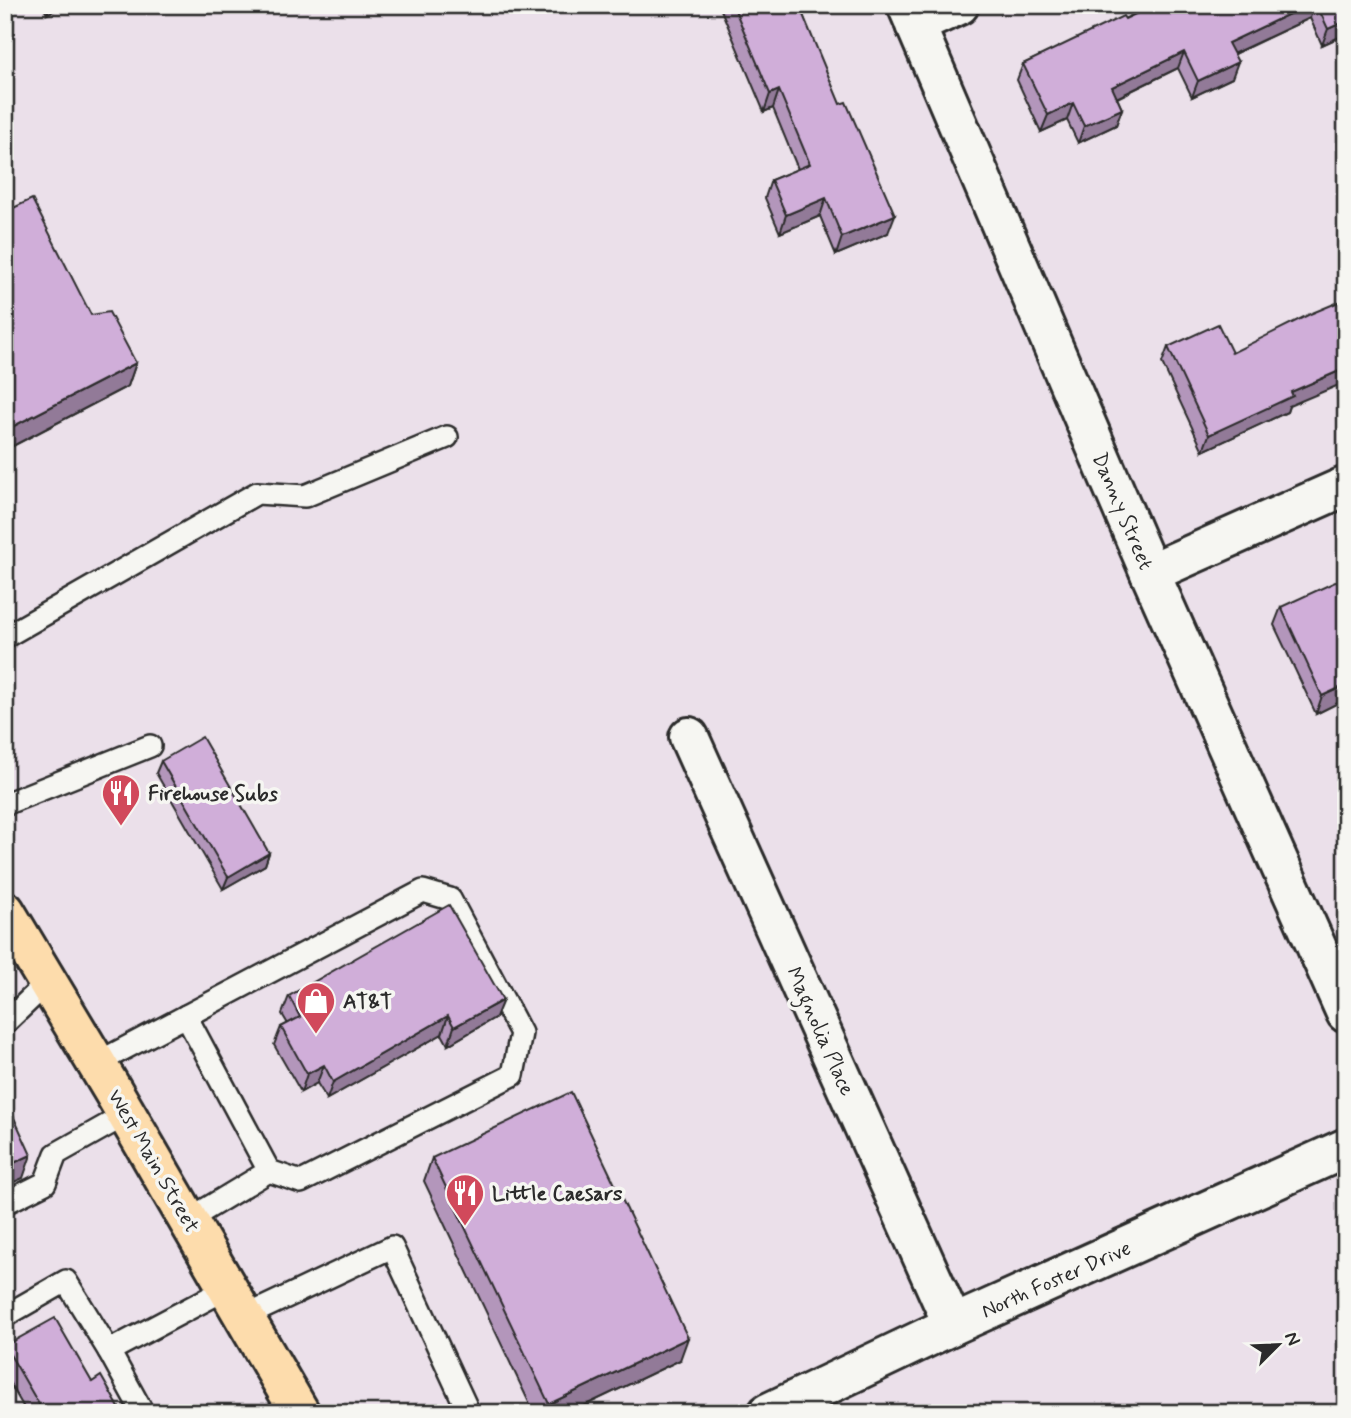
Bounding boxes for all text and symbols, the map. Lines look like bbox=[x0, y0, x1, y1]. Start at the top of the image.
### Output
street label: Danny Street bbox=[1085, 448, 1159, 575]
restaurant icon: Firehouse Subs bbox=[100, 772, 142, 827]
place label: Firehouse Subs bbox=[148, 780, 279, 808]
street label: Magnolia Place bbox=[777, 963, 861, 1101]
shop icon: AT&T bbox=[295, 980, 337, 1035]
place label: AT&T bbox=[343, 988, 392, 1016]
street label: West Main Street bbox=[101, 1085, 206, 1239]
restaurant icon: Little Caesars bbox=[444, 1172, 486, 1227]
place label: Little Caesars bbox=[492, 1180, 623, 1208]
street label: North Foster Drive bbox=[977, 1234, 1136, 1325]
north arrow bbox=[1242, 1310, 1312, 1380]
text: N bbox=[1278, 1328, 1306, 1350]

